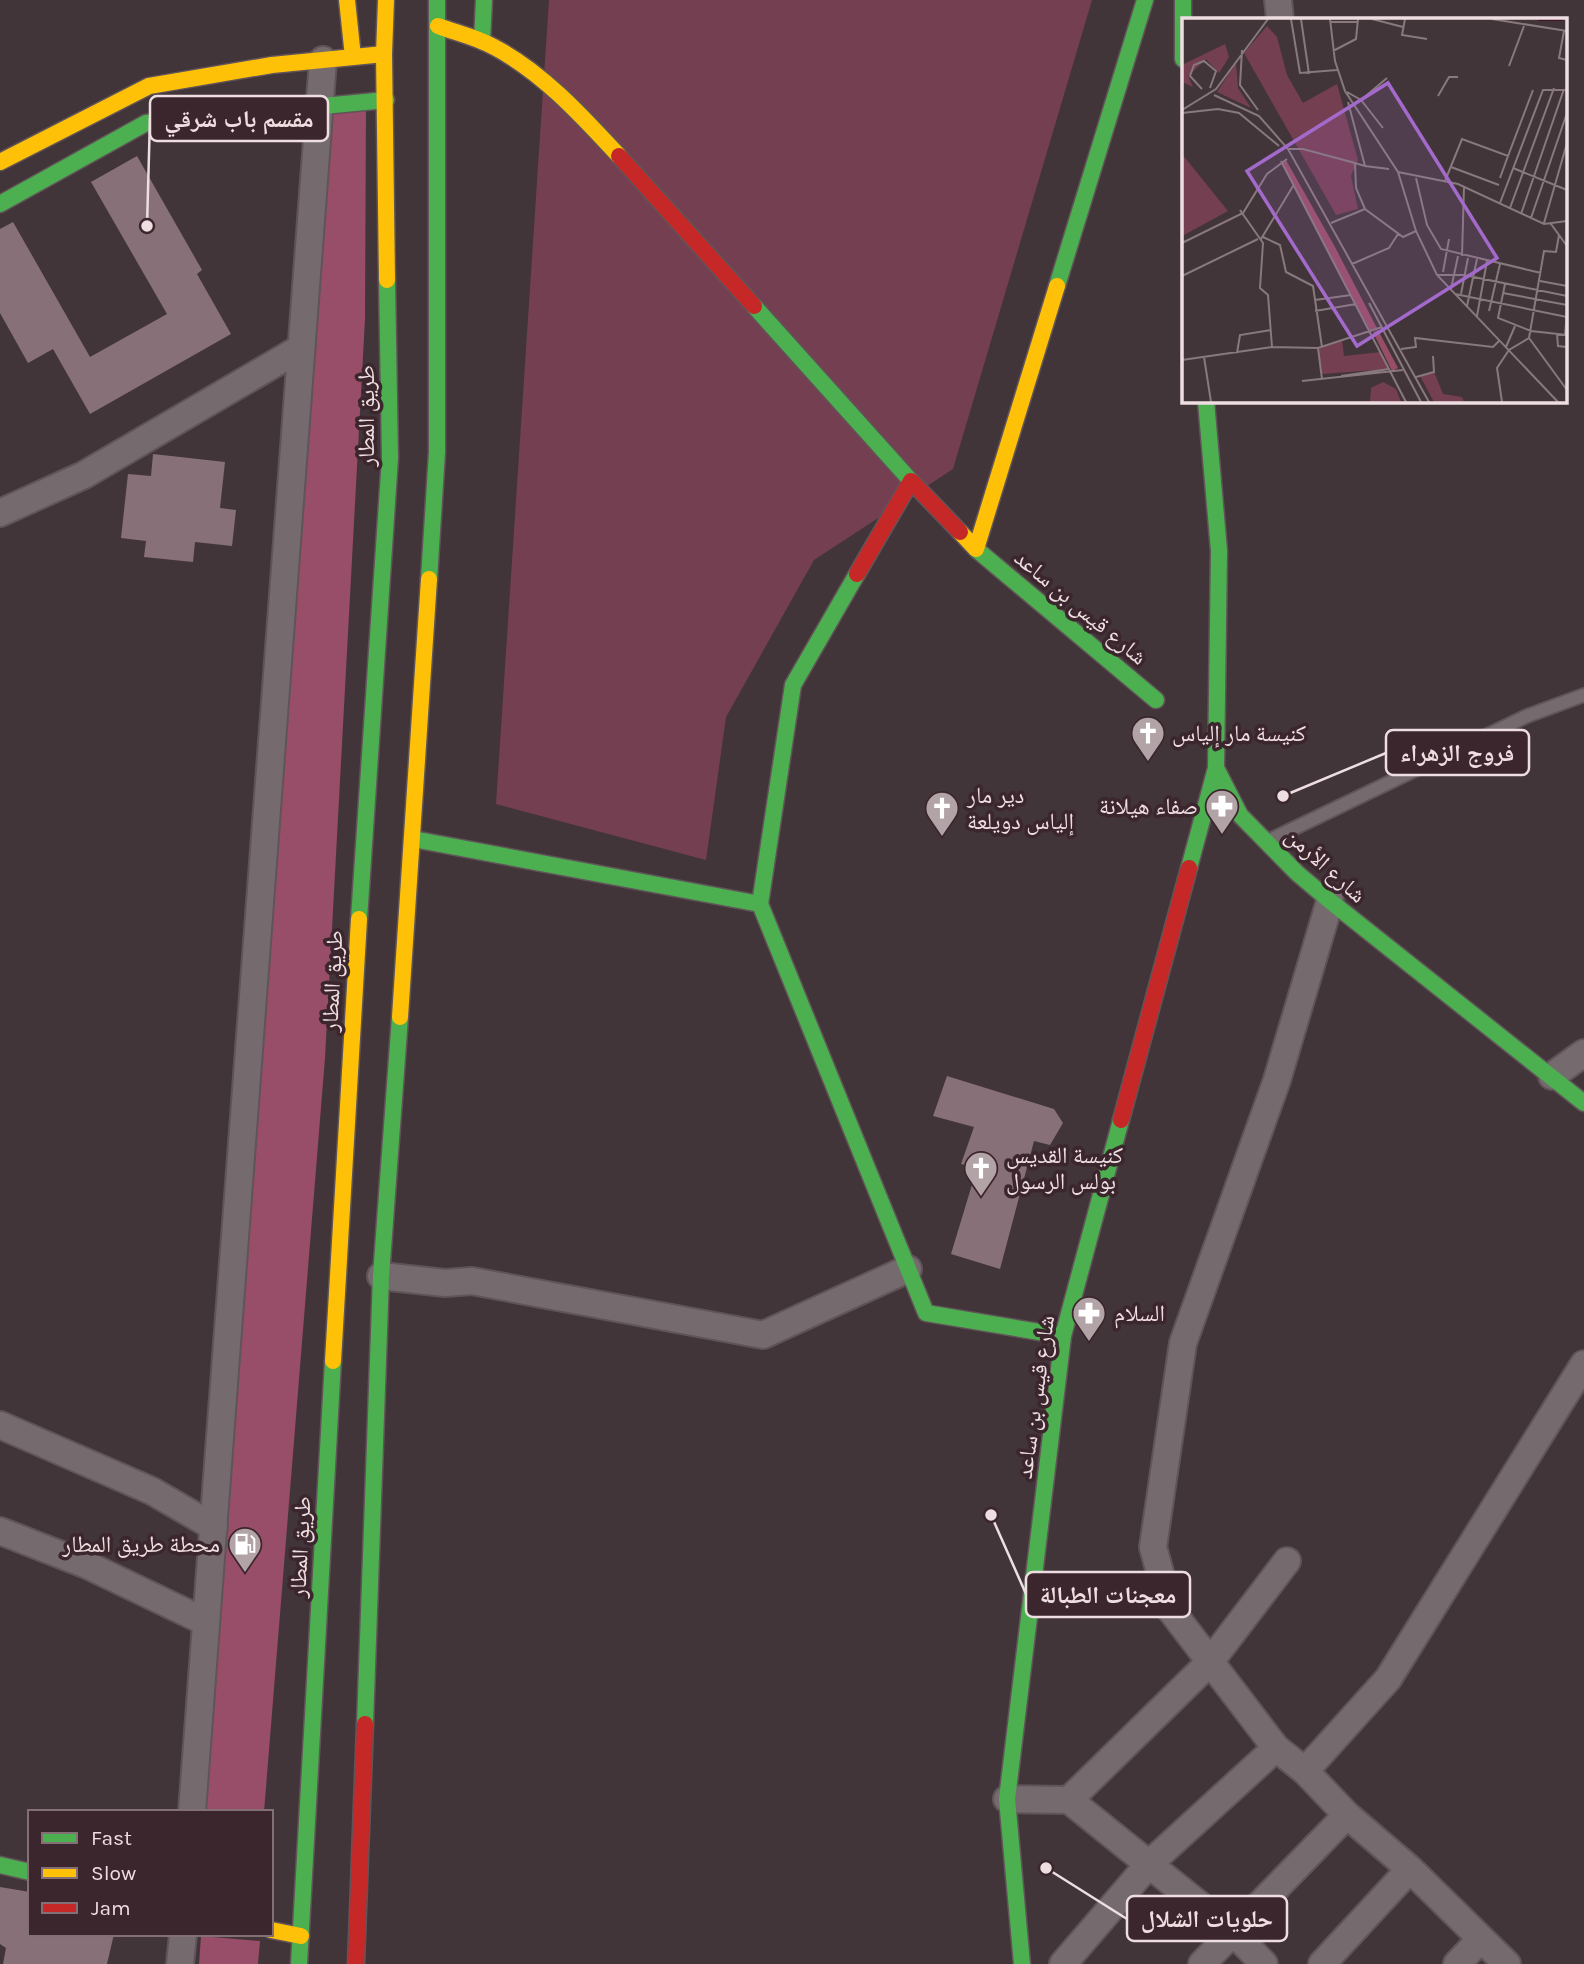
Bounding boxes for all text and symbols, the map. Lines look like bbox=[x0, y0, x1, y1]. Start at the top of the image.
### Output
inset map bbox=[1182, 18, 1566, 402]
callout: مقسم باب شرقي bbox=[150, 96, 328, 141]
text: مقسم باب شرقي bbox=[164, 105, 314, 138]
street label: طريق المطار bbox=[353, 365, 380, 468]
street label: شارع قيس بن ساعد bbox=[1008, 544, 1152, 671]
church icon: كنيسة مار إلياس bbox=[1129, 714, 1167, 763]
place label: كنيسة مار إلياس bbox=[1172, 720, 1306, 748]
callout: فروج الزهراء bbox=[1386, 730, 1529, 775]
text: فروج الزهراء bbox=[1400, 739, 1514, 768]
place label: دير مار إلياس دويلعة bbox=[966, 782, 1074, 836]
pharmacy icon: صفاء هيلانة bbox=[1203, 787, 1241, 836]
church icon: دير مار إلياس دويلعة bbox=[923, 789, 961, 838]
place label: صفاء هيلانة bbox=[1099, 793, 1198, 820]
street label: شارع الأرمن bbox=[1279, 822, 1372, 909]
street label: طريق المطار bbox=[316, 930, 349, 1033]
place label: كنيسة القديس بولس الرسول bbox=[1006, 1142, 1124, 1195]
church icon: كنيسة القديس بولس الرسول bbox=[962, 1149, 1000, 1198]
pharmacy icon: السلام bbox=[1070, 1294, 1108, 1343]
place label: السلام bbox=[1114, 1300, 1165, 1329]
street label: شارع قيس بن ساعد bbox=[1011, 1314, 1061, 1481]
street label: طريق المطار bbox=[284, 1496, 317, 1599]
fuel station icon: محطة طريق المطار bbox=[226, 1525, 264, 1574]
place label: محطة طريق المطار bbox=[61, 1531, 220, 1558]
callout: معجنات الطبالة bbox=[1026, 1572, 1190, 1617]
text: معجنات الطبالة bbox=[1040, 1581, 1176, 1609]
legend bbox=[28, 1810, 273, 1936]
text: Fast bbox=[91, 1826, 132, 1850]
text: Slow bbox=[91, 1861, 136, 1885]
text: Jam bbox=[91, 1896, 131, 1920]
callout: حلويات الشلال bbox=[1127, 1896, 1287, 1941]
text: حلويات الشلال bbox=[1141, 1905, 1273, 1933]

